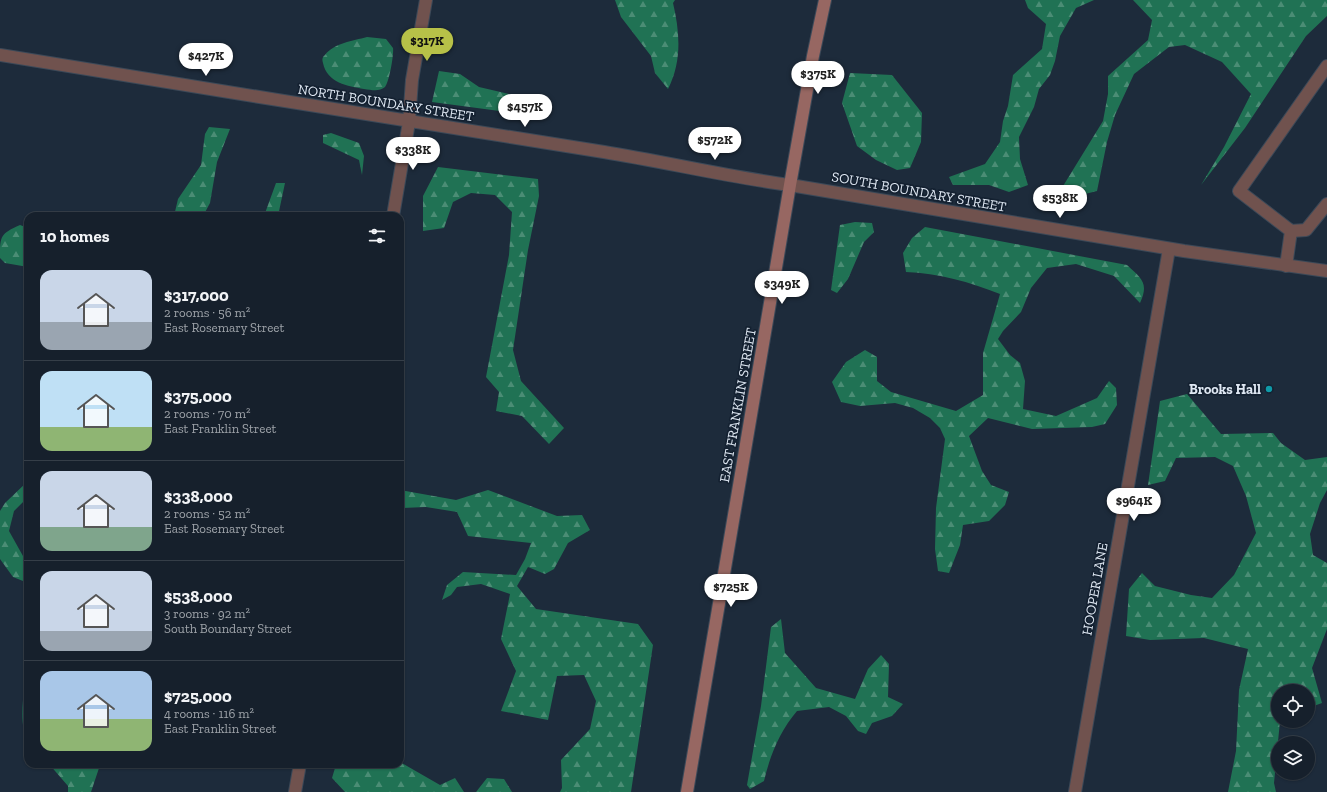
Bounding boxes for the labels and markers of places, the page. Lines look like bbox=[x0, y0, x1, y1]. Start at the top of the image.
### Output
pin: $317K bbox=[399, 28, 455, 62]
pin: $427K bbox=[178, 43, 234, 77]
pin: $375K bbox=[790, 61, 846, 95]
pin: $457K bbox=[497, 94, 553, 128]
pin: $572K bbox=[687, 127, 743, 161]
pin: $338K bbox=[385, 137, 441, 171]
pin: $538K bbox=[1032, 185, 1088, 219]
pin: $349K bbox=[754, 271, 810, 305]
place label: Brooks Hall bbox=[1189, 381, 1261, 398]
marker: Brooks Hall bbox=[1264, 384, 1274, 394]
pin: $964K bbox=[1106, 488, 1162, 522]
pin: $725K bbox=[703, 574, 759, 608]

